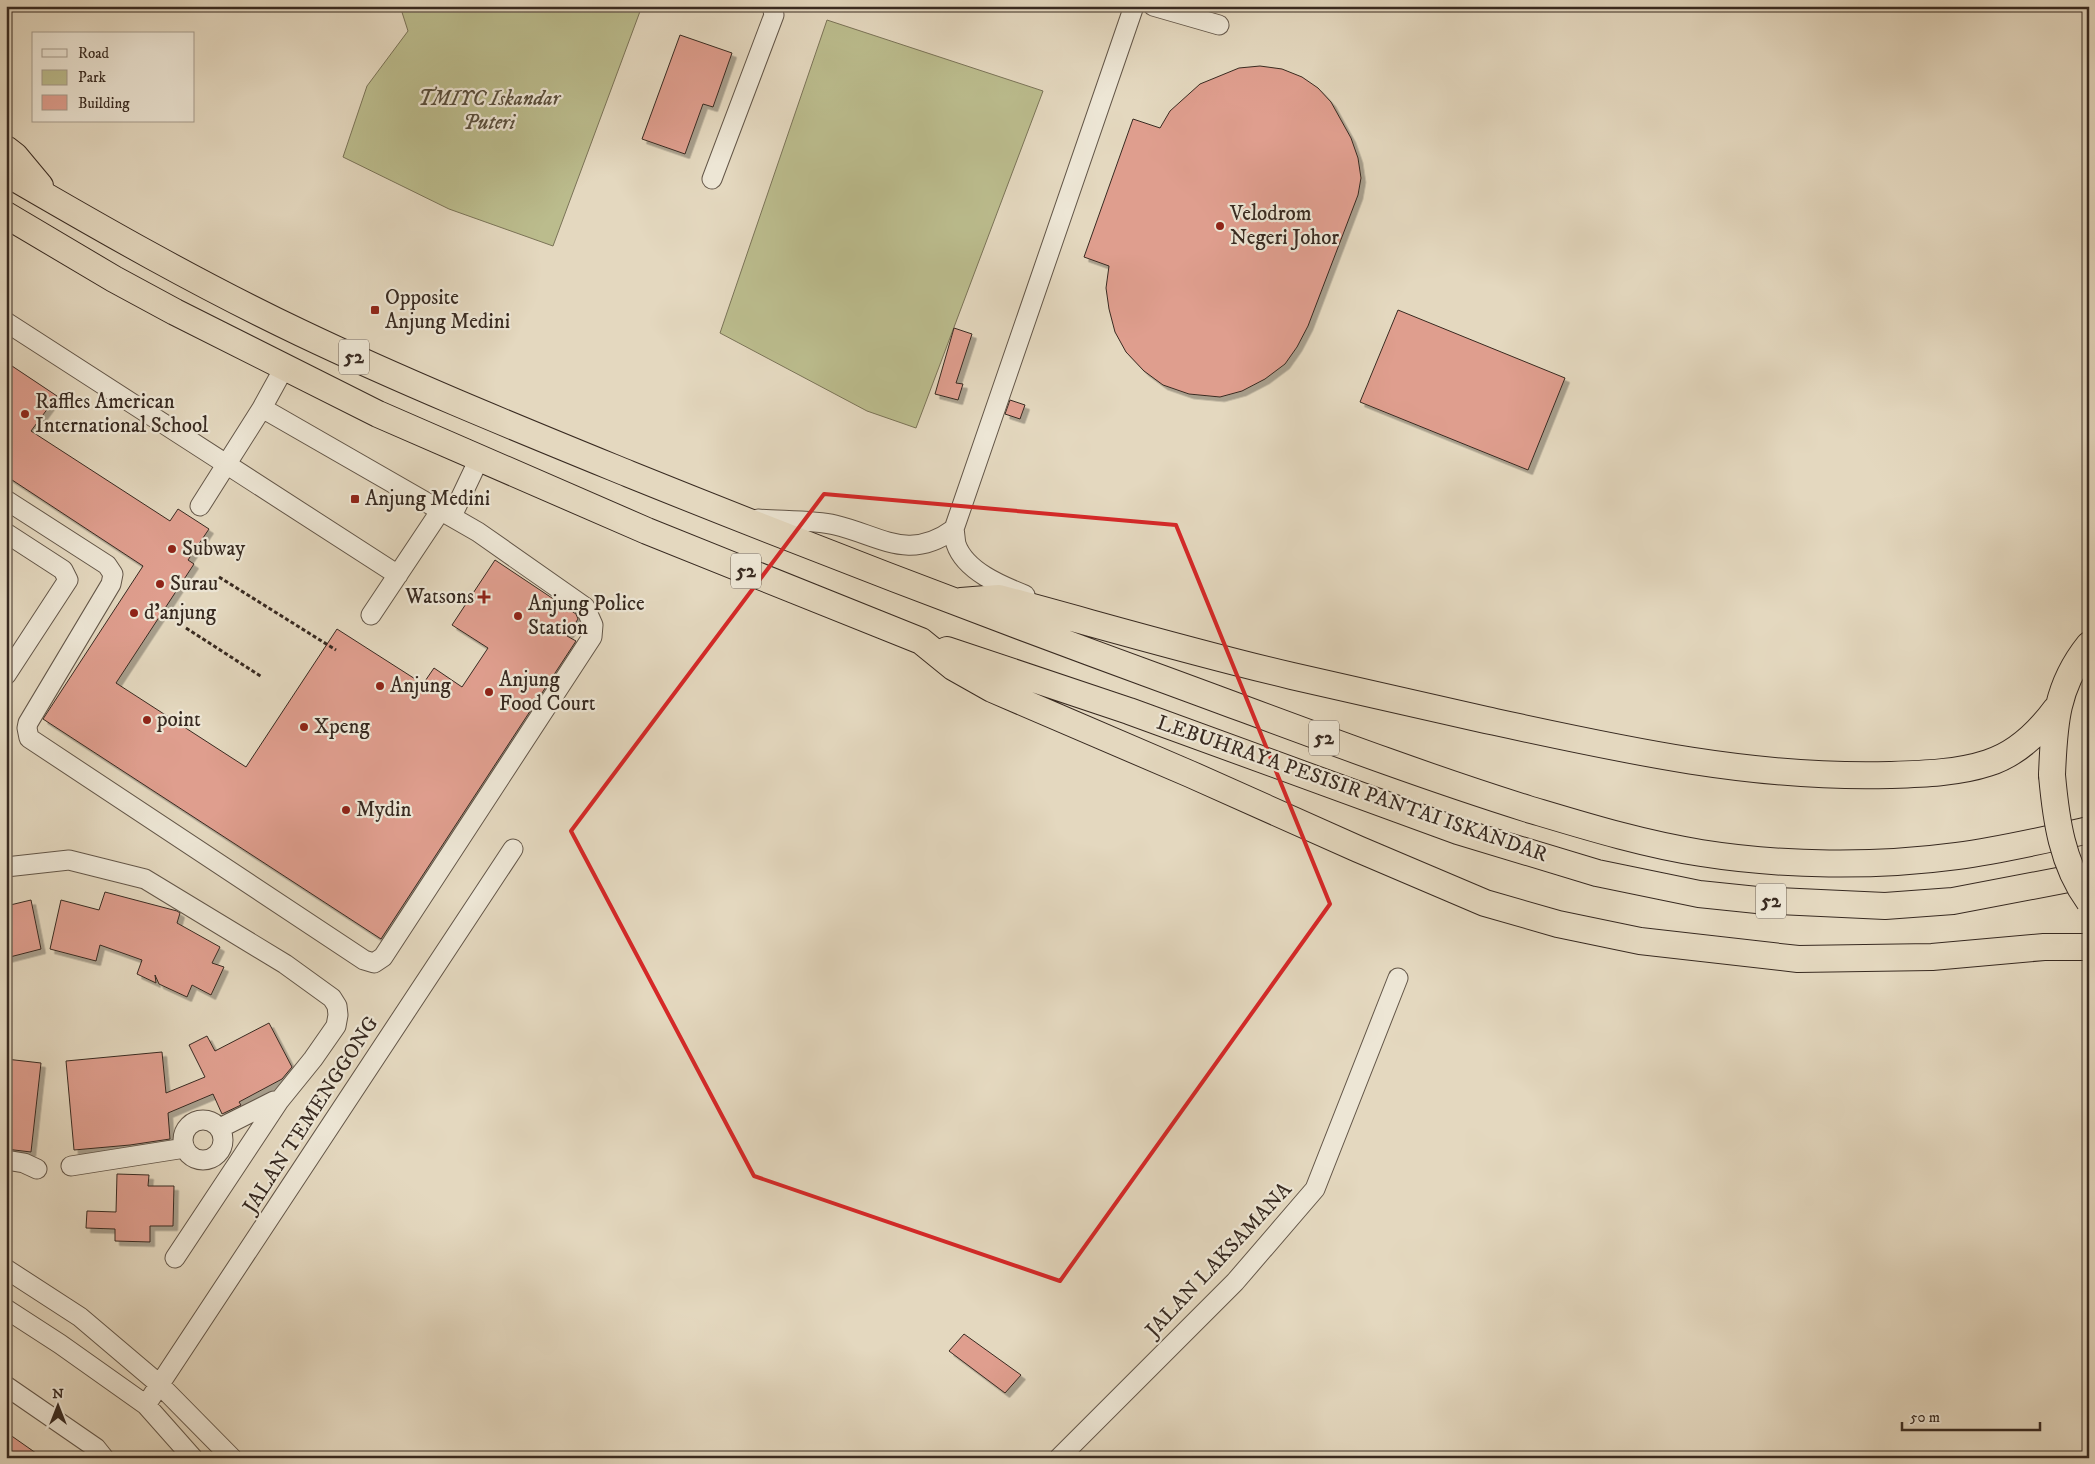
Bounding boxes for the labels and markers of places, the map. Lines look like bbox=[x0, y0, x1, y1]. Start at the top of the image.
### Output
place label: Velodrom Negeri Johor bbox=[1229, 201, 1339, 251]
marker: Velodrom Negeri Johor bbox=[1214, 220, 1226, 232]
place label: Opposite Anjung Medini bbox=[385, 285, 510, 335]
marker: Opposite Anjung Medini bbox=[369, 304, 381, 316]
place label: Raffles American International School bbox=[35, 389, 209, 439]
marker: Raffles American International School bbox=[19, 408, 31, 420]
place label: Anjung Medini bbox=[365, 486, 490, 512]
marker: Anjung Medini bbox=[349, 493, 361, 505]
place label: Subway bbox=[182, 536, 246, 562]
marker: Subway bbox=[166, 543, 178, 555]
place label: Surau bbox=[170, 571, 218, 597]
marker: Surau bbox=[154, 578, 166, 590]
place label: Watsons bbox=[404, 584, 474, 610]
marker: Watsons bbox=[478, 591, 490, 603]
place label: Anjung Police Station bbox=[528, 591, 645, 641]
place label: d'anjung bbox=[144, 600, 217, 626]
marker: d'anjung bbox=[128, 607, 140, 619]
marker: Anjung Police Station bbox=[512, 610, 524, 622]
place label: Anjung Food Court bbox=[499, 667, 596, 717]
place label: Anjung bbox=[390, 673, 452, 699]
marker: Anjung bbox=[374, 680, 386, 692]
marker: Anjung Food Court bbox=[483, 686, 495, 698]
place label: point bbox=[156, 707, 201, 733]
marker: point bbox=[141, 714, 153, 726]
place label: Xpeng bbox=[314, 714, 370, 740]
marker: Xpeng bbox=[298, 721, 310, 733]
place label: Mydin bbox=[356, 797, 411, 823]
marker: Mydin bbox=[340, 804, 352, 816]

